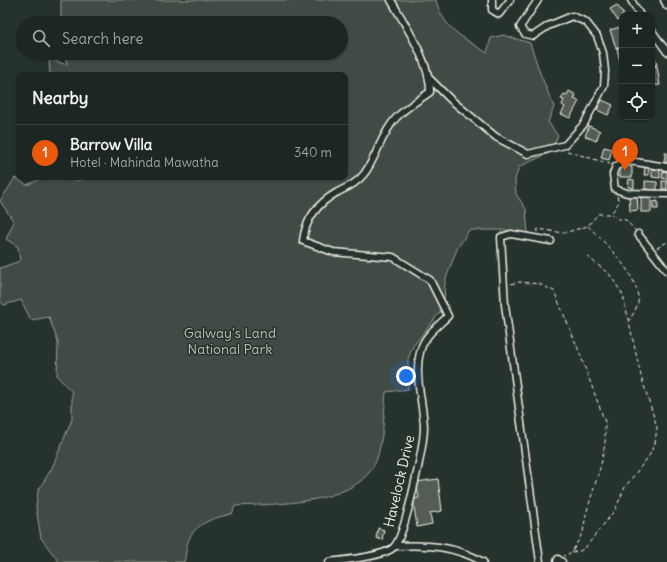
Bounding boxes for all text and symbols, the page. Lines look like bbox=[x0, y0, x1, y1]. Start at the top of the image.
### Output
map controls bbox=[619, 12, 655, 120]
button: + bbox=[619, 12, 655, 48]
search box bbox=[16, 16, 348, 60]
icon: search bbox=[30, 27, 52, 49]
text: Search here bbox=[62, 29, 143, 48]
button: − bbox=[619, 48, 655, 84]
button: locate bbox=[619, 84, 655, 120]
text: Nearby bbox=[32, 87, 88, 109]
text: Barrow Villa bbox=[70, 135, 152, 154]
pin: 1 bbox=[612, 138, 638, 171]
text: 1 bbox=[42, 144, 48, 161]
text: 340 m bbox=[294, 144, 332, 161]
text: Hotel · Mahinda Mawatha bbox=[70, 154, 219, 171]
park label: Galway's Land National Park bbox=[184, 324, 276, 358]
your location bbox=[396, 366, 416, 386]
street label: Havelock Drive bbox=[380, 433, 418, 529]

